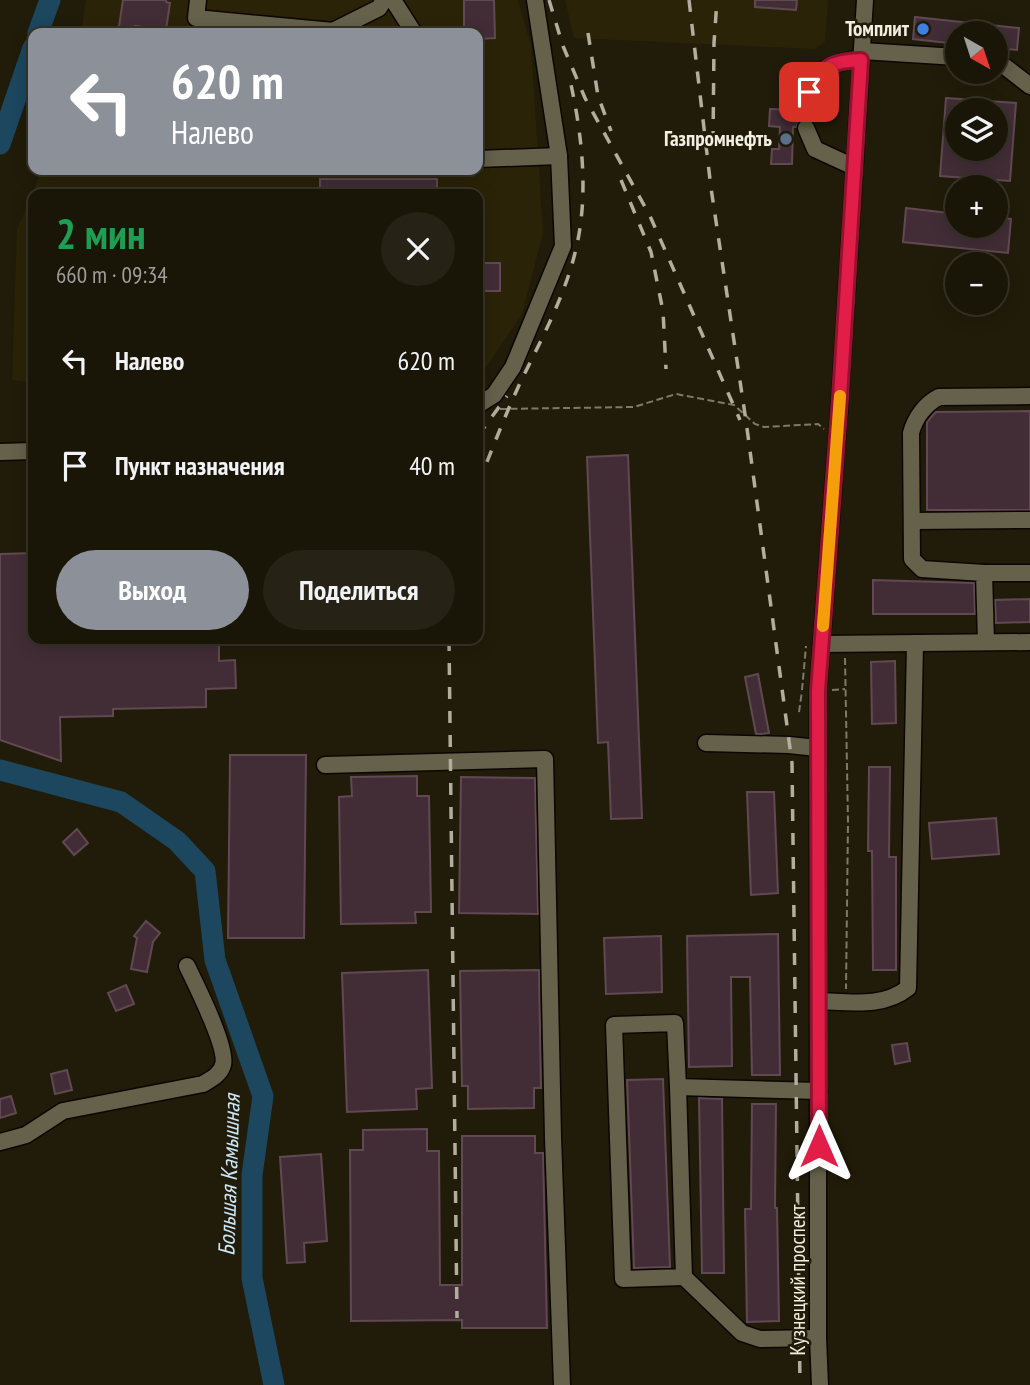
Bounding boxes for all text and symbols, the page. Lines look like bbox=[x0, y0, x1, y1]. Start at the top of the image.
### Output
place label: Томплит bbox=[845, 15, 910, 42]
marker: Томплит bbox=[915, 21, 931, 37]
north arrow bbox=[945, 21, 1008, 84]
map controls bbox=[945, 21, 1008, 315]
text: 620 m bbox=[171, 49, 284, 113]
icon: left bbox=[56, 56, 147, 147]
pin bbox=[779, 62, 839, 122]
icon: arrive bbox=[790, 73, 828, 111]
button: layers bbox=[945, 98, 1008, 161]
text: Налево bbox=[171, 111, 254, 153]
place label: Газпромнефть bbox=[664, 125, 772, 152]
marker: Газпромнефть bbox=[778, 131, 794, 147]
button: + bbox=[945, 175, 1008, 238]
text: 2 мин bbox=[56, 206, 146, 261]
button: close bbox=[381, 212, 455, 286]
button: − bbox=[945, 252, 1008, 315]
text: 660 m · 09:34 bbox=[56, 260, 168, 289]
icon: left bbox=[56, 342, 94, 380]
text: Налево bbox=[115, 344, 184, 377]
text: 620 m bbox=[397, 344, 455, 377]
icon: arrive bbox=[56, 447, 94, 485]
text: Пункт назначения bbox=[115, 449, 285, 482]
text: 40 m bbox=[409, 449, 455, 482]
button: Выход bbox=[56, 550, 249, 630]
button: Поделиться bbox=[263, 550, 455, 630]
water label: Большая Камышная bbox=[211, 1092, 246, 1256]
position arrow bbox=[782, 1109, 856, 1183]
street label: Кузнецкий проспект bbox=[784, 1204, 811, 1355]

